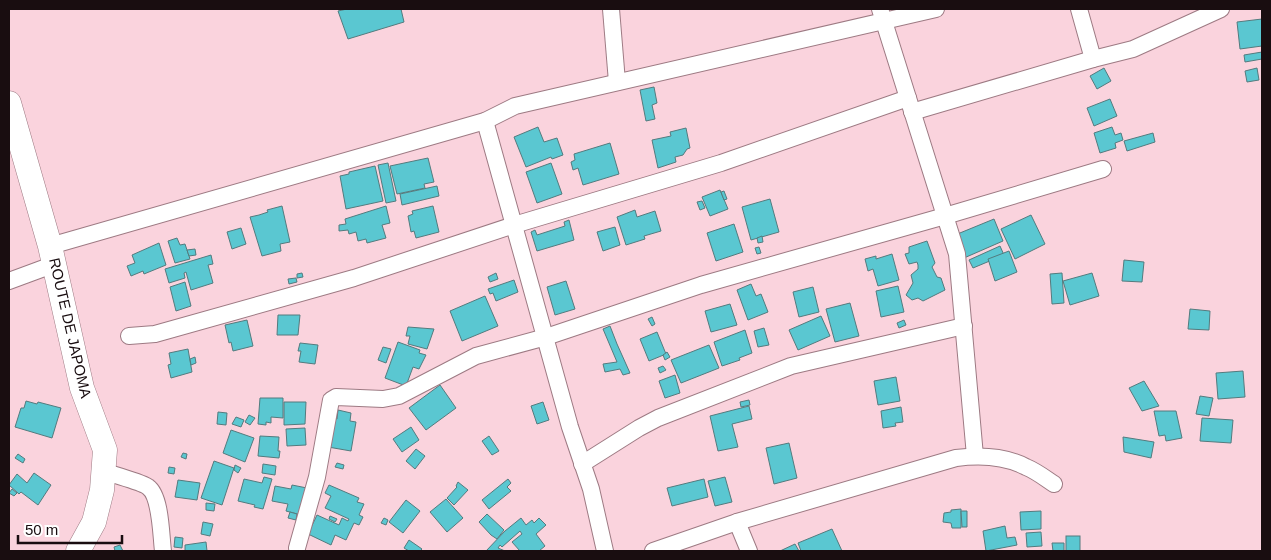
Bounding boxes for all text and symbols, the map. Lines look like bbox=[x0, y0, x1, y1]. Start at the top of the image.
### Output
street label: ROUTE DE JAPOMA bbox=[46, 256, 95, 400]
scale bar bbox=[18, 512, 121, 544]
text: 50 m bbox=[25, 521, 58, 538]

